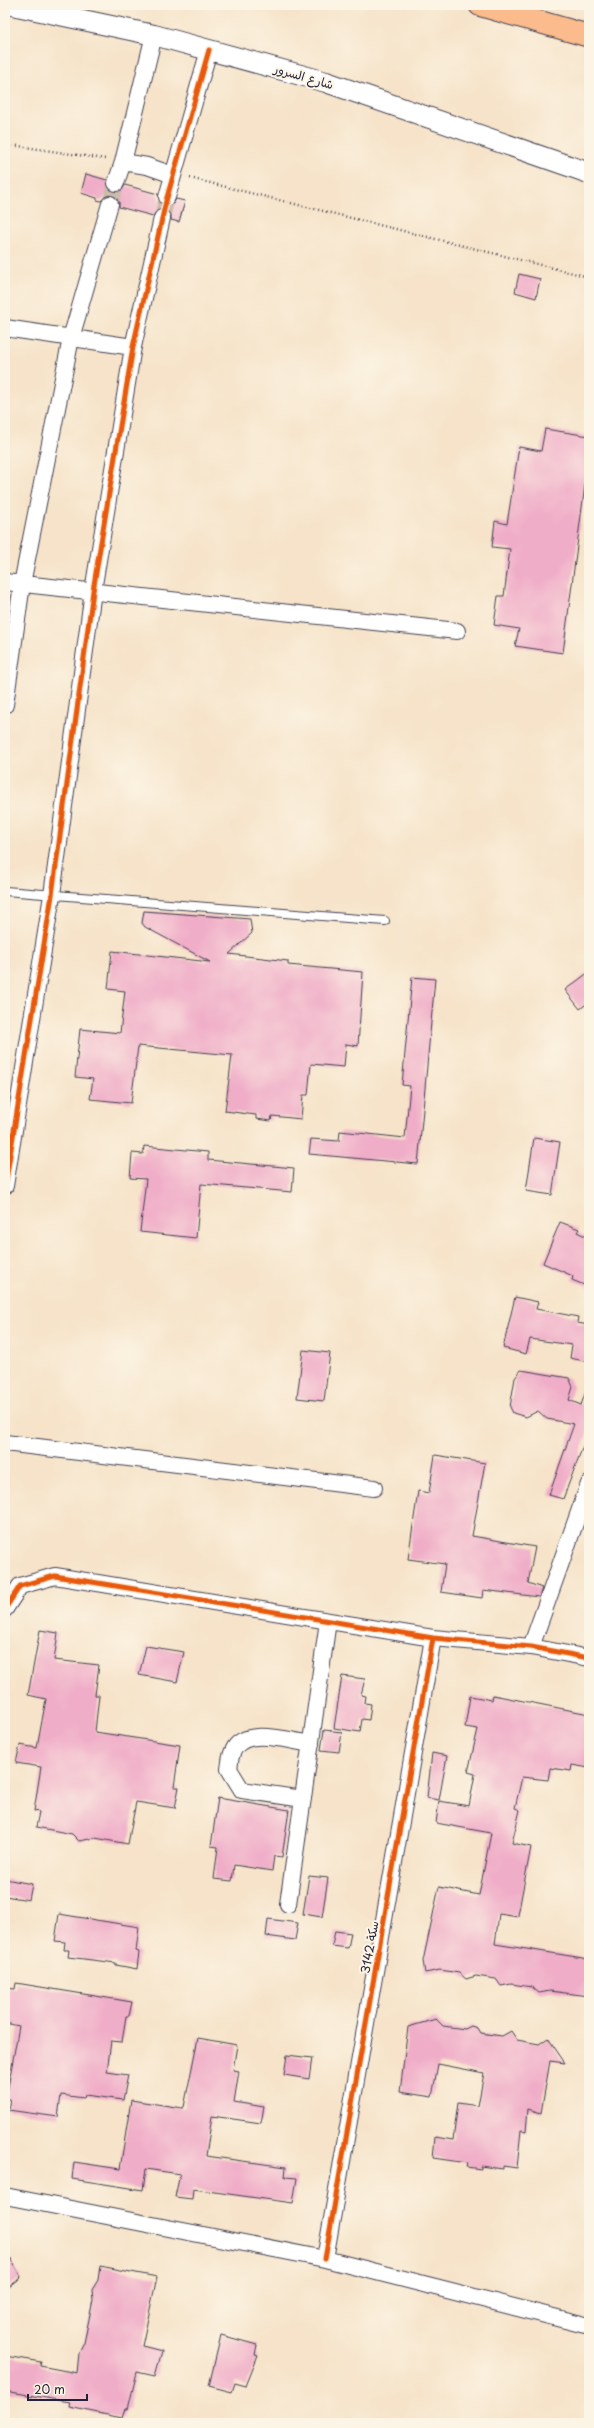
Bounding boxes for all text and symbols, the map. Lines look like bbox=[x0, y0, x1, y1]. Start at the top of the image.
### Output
street label: شارع السرور bbox=[271, 59, 336, 94]
street label: سكة 3142 bbox=[356, 1919, 382, 1975]
scale bar bbox=[28, 2376, 87, 2402]
text: 20 m bbox=[34, 2380, 65, 2398]

